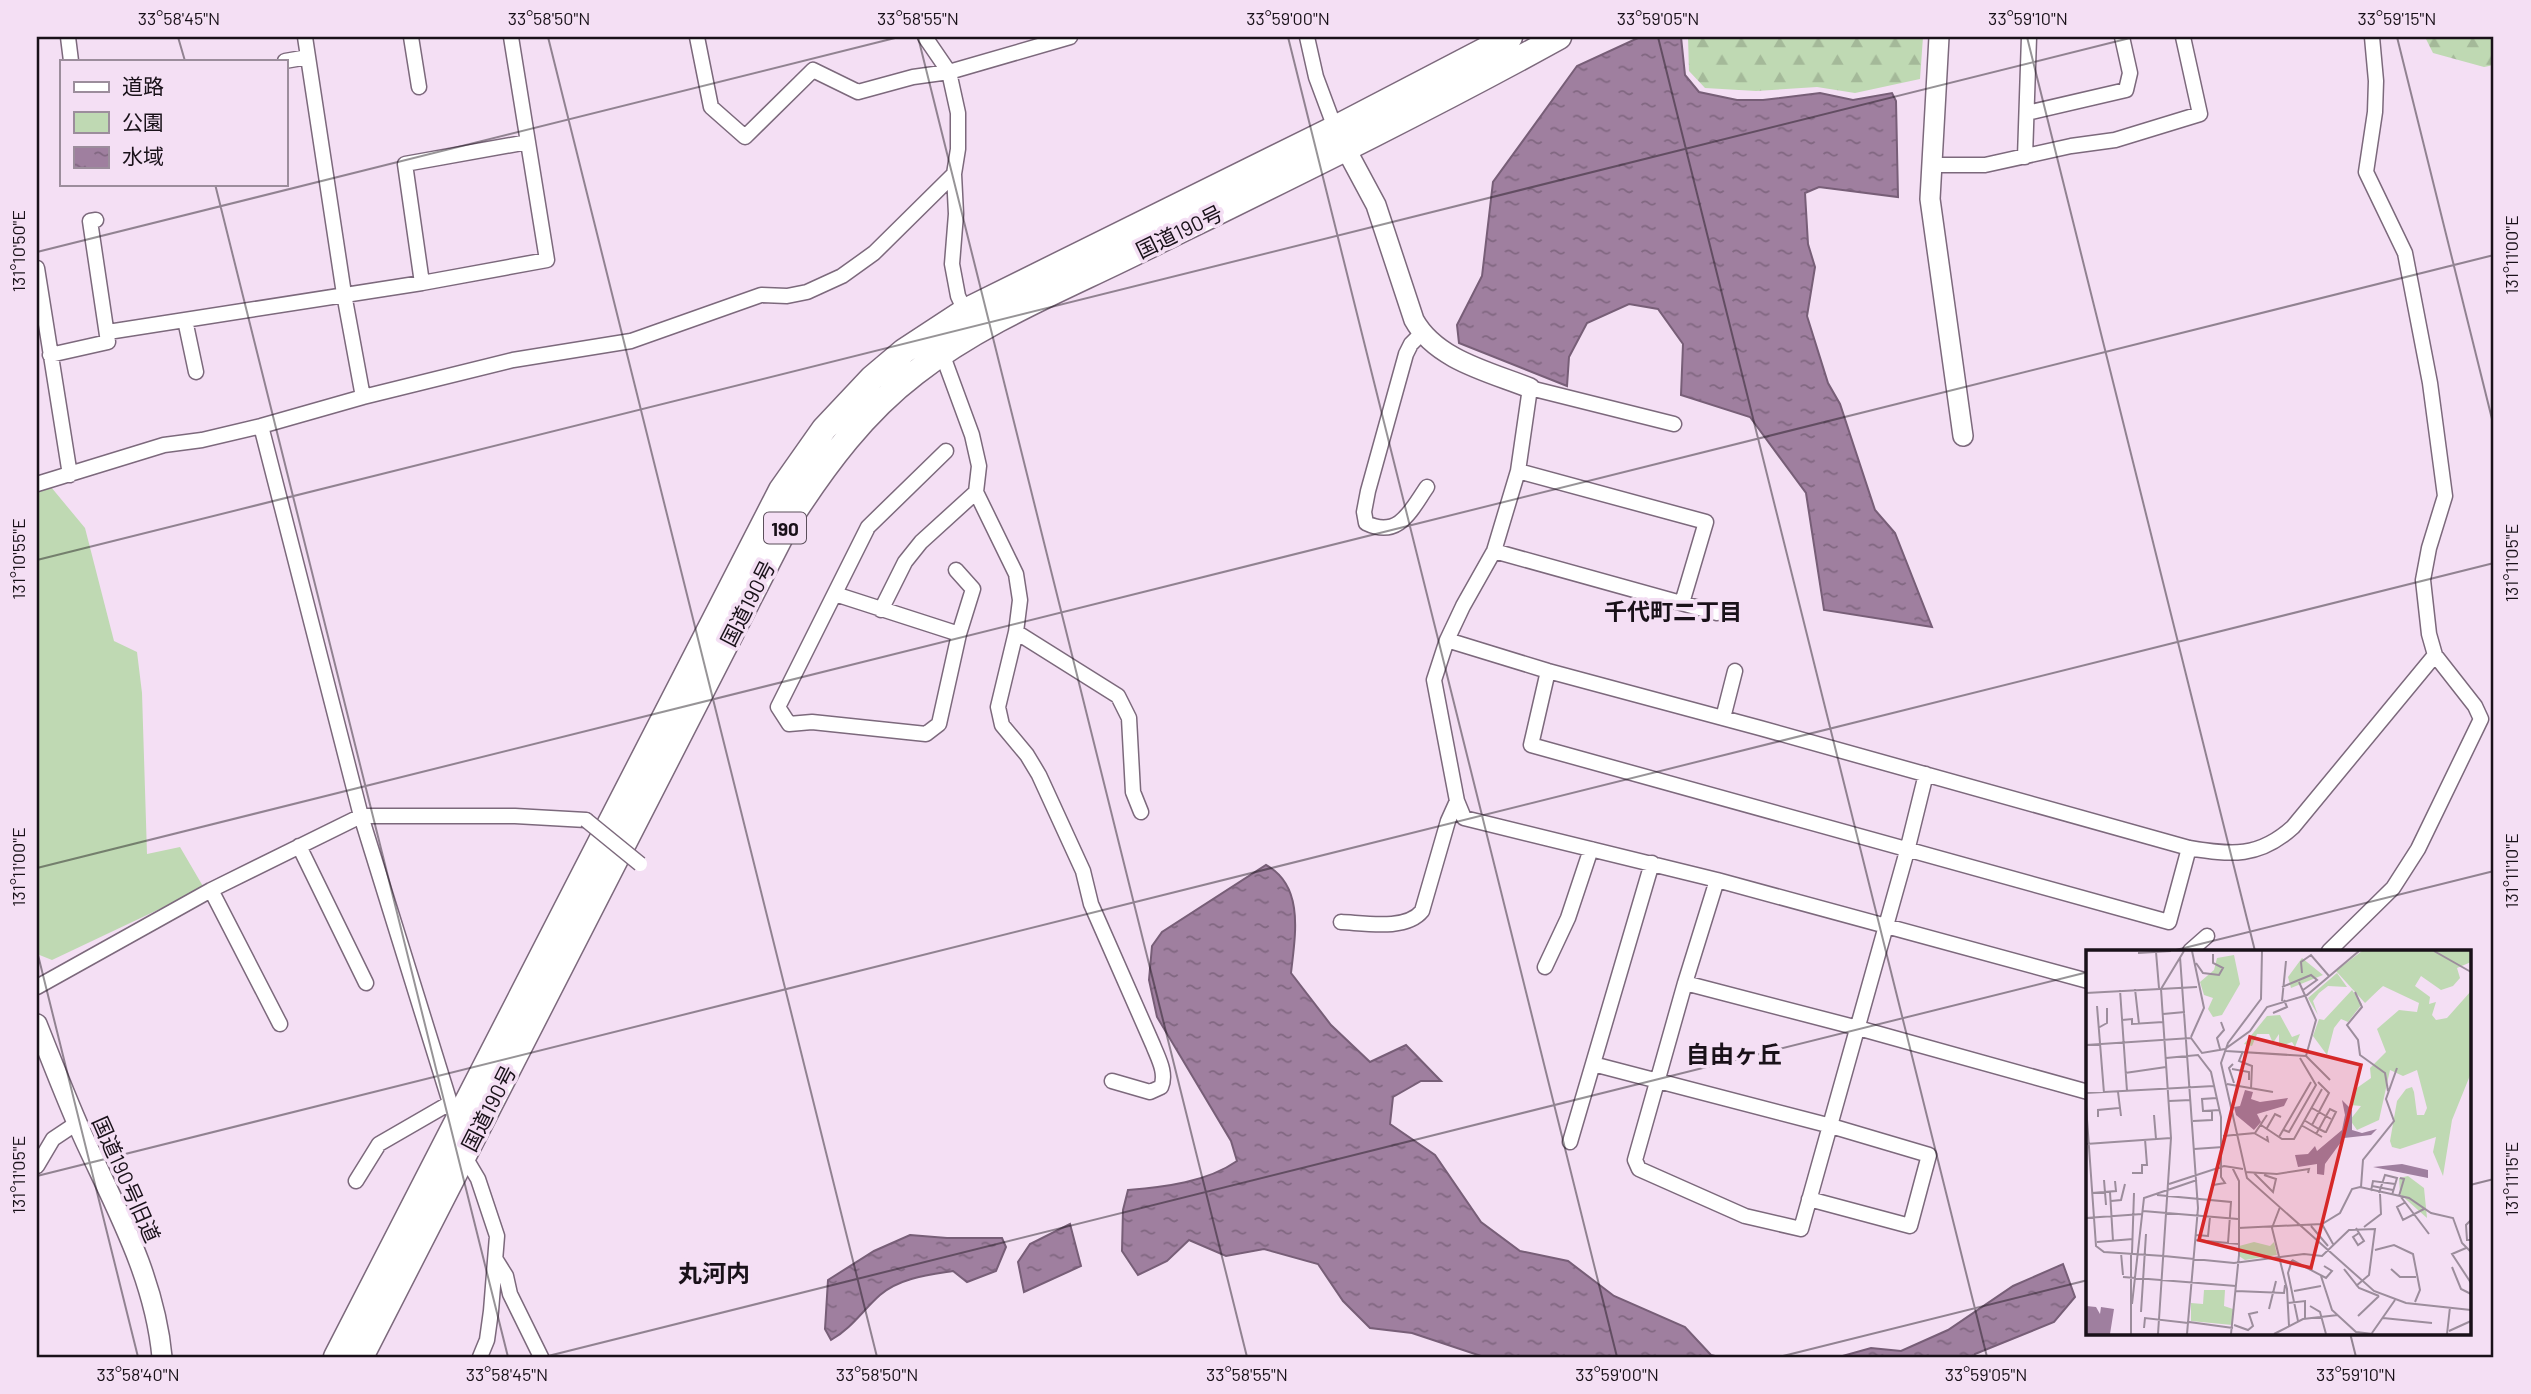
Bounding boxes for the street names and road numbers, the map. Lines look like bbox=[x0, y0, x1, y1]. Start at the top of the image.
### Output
street label: 国道190号 bbox=[1132, 199, 1226, 263]
road number: 190 bbox=[764, 512, 806, 544]
street label: 国道190号 bbox=[715, 556, 779, 650]
street label: 国道190号 bbox=[456, 1061, 520, 1155]
street label: 国道190号旧道 bbox=[88, 1112, 166, 1246]

